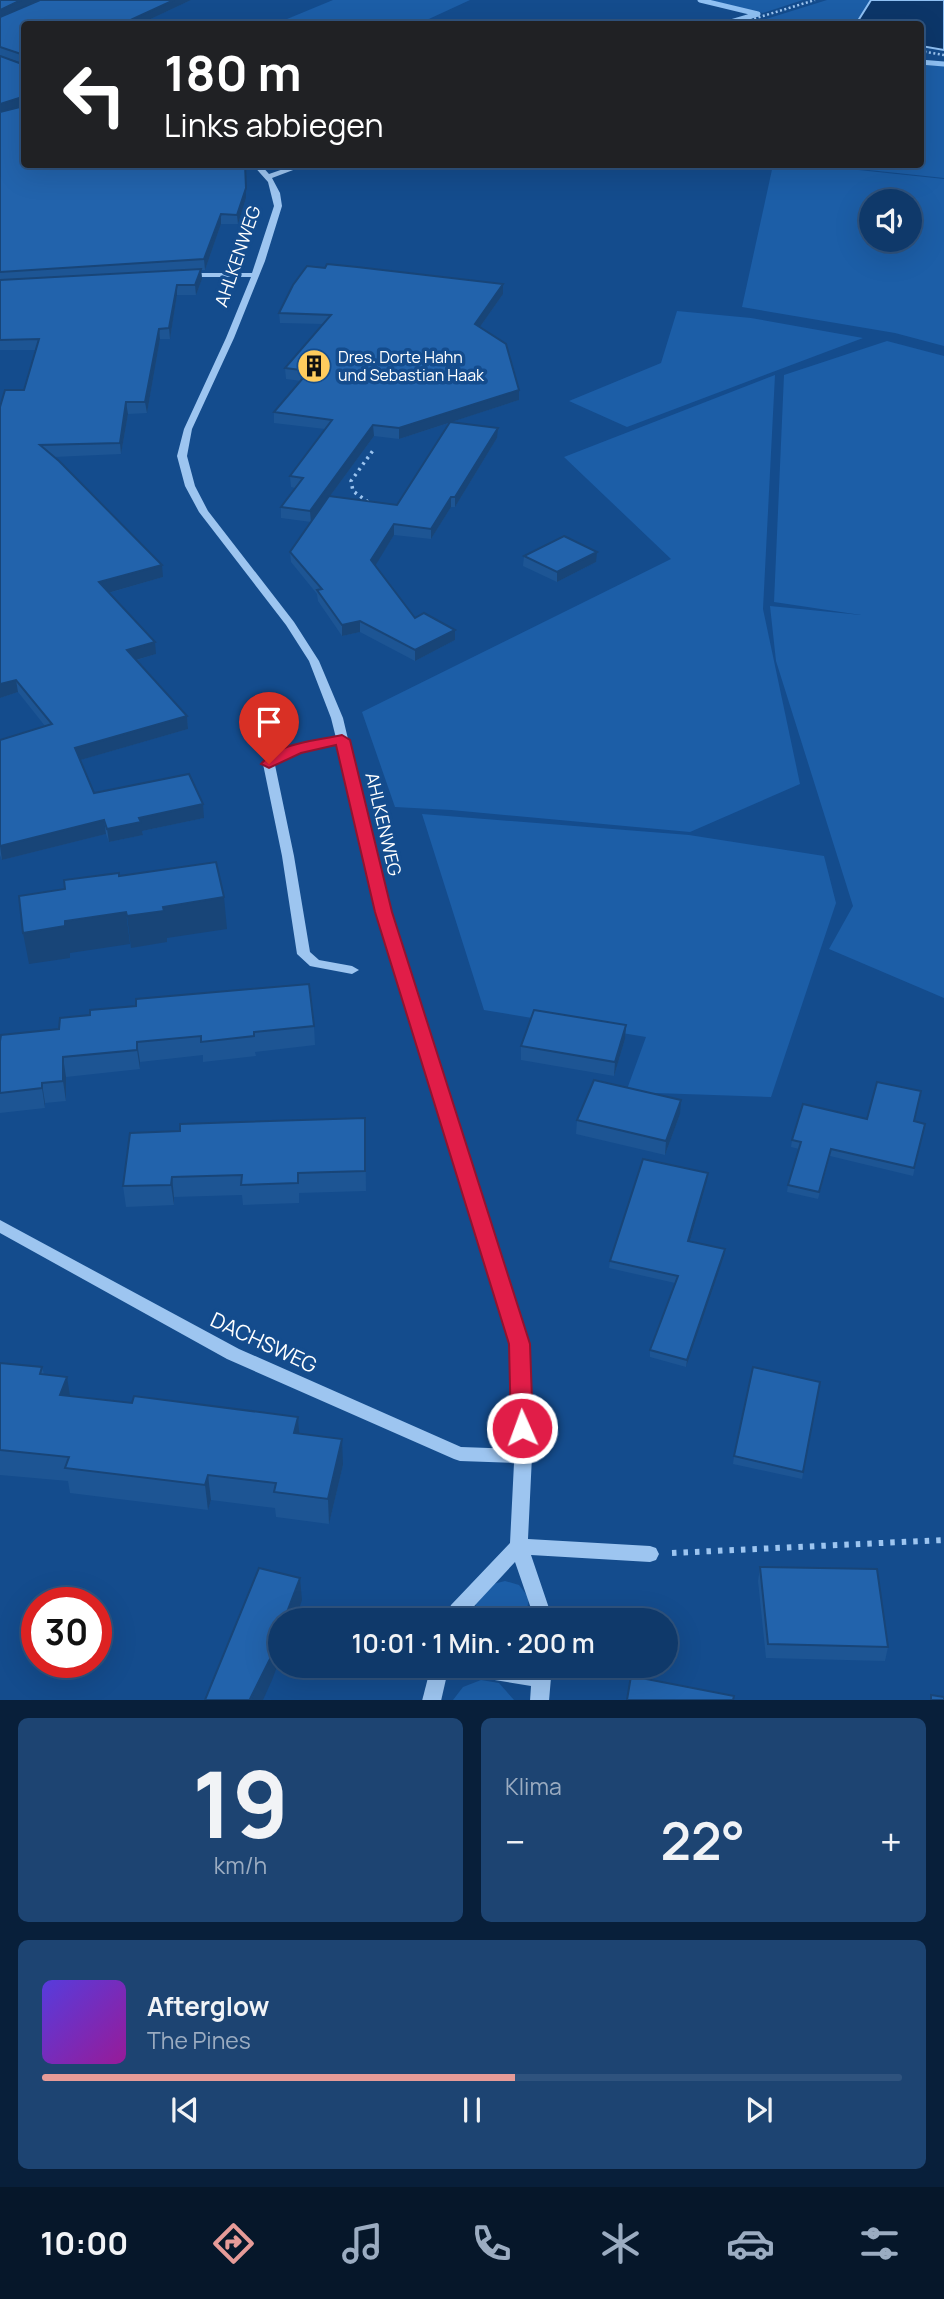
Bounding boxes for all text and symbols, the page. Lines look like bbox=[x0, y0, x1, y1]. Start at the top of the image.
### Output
text: 180 m bbox=[164, 39, 302, 106]
icon: left bbox=[49, 49, 140, 140]
text: Links abbiegen bbox=[164, 103, 384, 147]
map controls bbox=[859, 189, 922, 252]
button: sound bbox=[859, 189, 922, 252]
street label: AHLKENWEG bbox=[208, 202, 266, 310]
place label: Dres. Dorte Hahn und Sebastian Haak bbox=[338, 346, 485, 386]
building icon: Dres. Dorte Hahn und Sebastian Haak bbox=[295, 347, 333, 385]
pin bbox=[239, 692, 299, 764]
icon: arrive bbox=[250, 703, 288, 741]
street label: AHLKENWEG bbox=[360, 770, 408, 878]
street label: DACHSWEG bbox=[206, 1305, 322, 1379]
position arrow bbox=[485, 1391, 559, 1465]
speed limit sign: 30 bbox=[21, 1587, 112, 1678]
text: 10:01 · 1 Min. · 200 m bbox=[351, 1625, 595, 1661]
text: 19 bbox=[192, 1741, 289, 1865]
text: Klima bbox=[505, 1770, 562, 1802]
text: 22° bbox=[661, 1805, 745, 1876]
text: − bbox=[505, 1815, 526, 1867]
text: + bbox=[880, 1815, 902, 1867]
text: km/h bbox=[214, 1849, 267, 1881]
text: Afterglow bbox=[147, 1988, 269, 2024]
text: The Pines bbox=[147, 2024, 251, 2056]
icon: previous bbox=[166, 2091, 204, 2129]
icon: pause bbox=[453, 2091, 491, 2129]
icon: next bbox=[740, 2091, 778, 2129]
icon: directions bbox=[209, 2219, 258, 2268]
icon: music bbox=[338, 2219, 387, 2268]
icon: phone bbox=[467, 2219, 516, 2268]
icon: climate bbox=[596, 2219, 645, 2268]
icon: car bbox=[726, 2219, 775, 2268]
icon: filters bbox=[855, 2219, 904, 2268]
text: 10:00 bbox=[40, 2221, 128, 2265]

